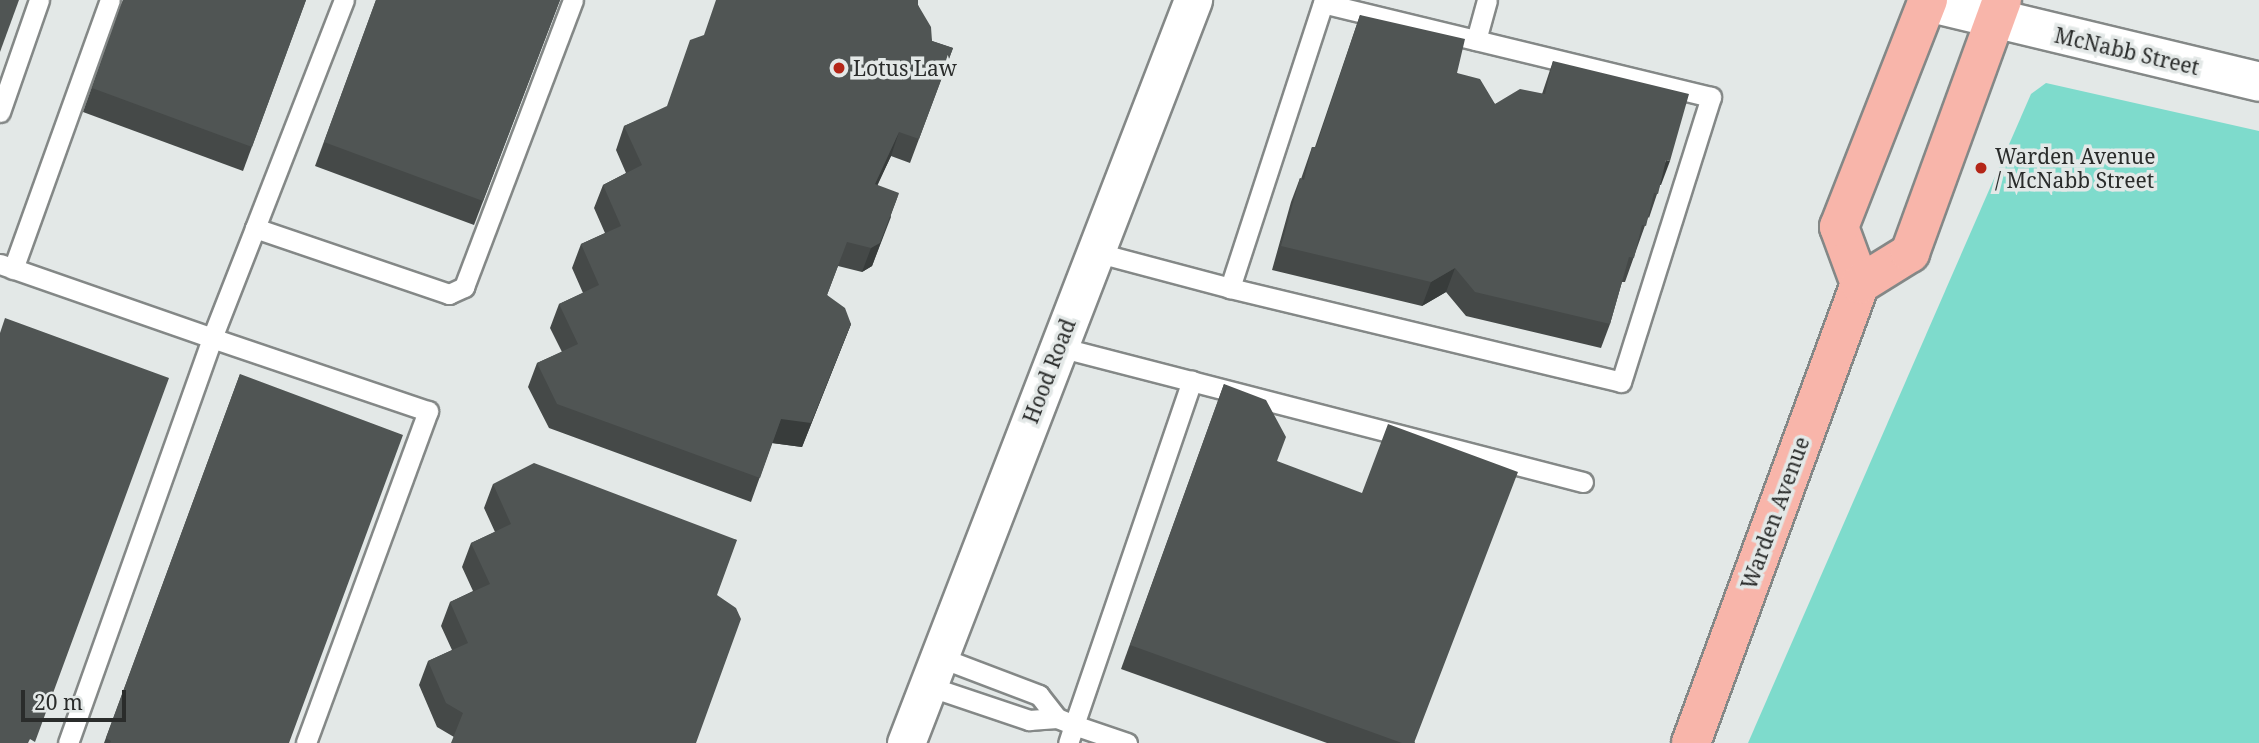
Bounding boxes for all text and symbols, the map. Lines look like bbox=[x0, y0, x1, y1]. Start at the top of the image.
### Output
street label: McNabb Street bbox=[2052, 22, 2202, 80]
place label: Lotus Law bbox=[853, 55, 957, 81]
marker: Lotus Law bbox=[831, 60, 847, 76]
place label: Warden Avenue / McNabb Street bbox=[1995, 143, 2155, 193]
marker: Warden Avenue / McNabb Street bbox=[1973, 160, 1989, 176]
street label: Hood Road bbox=[1018, 315, 1080, 427]
street label: Warden Avenue bbox=[1736, 433, 1814, 593]
scale bar bbox=[24, 676, 130, 720]
text: 20 m bbox=[34, 688, 83, 716]

